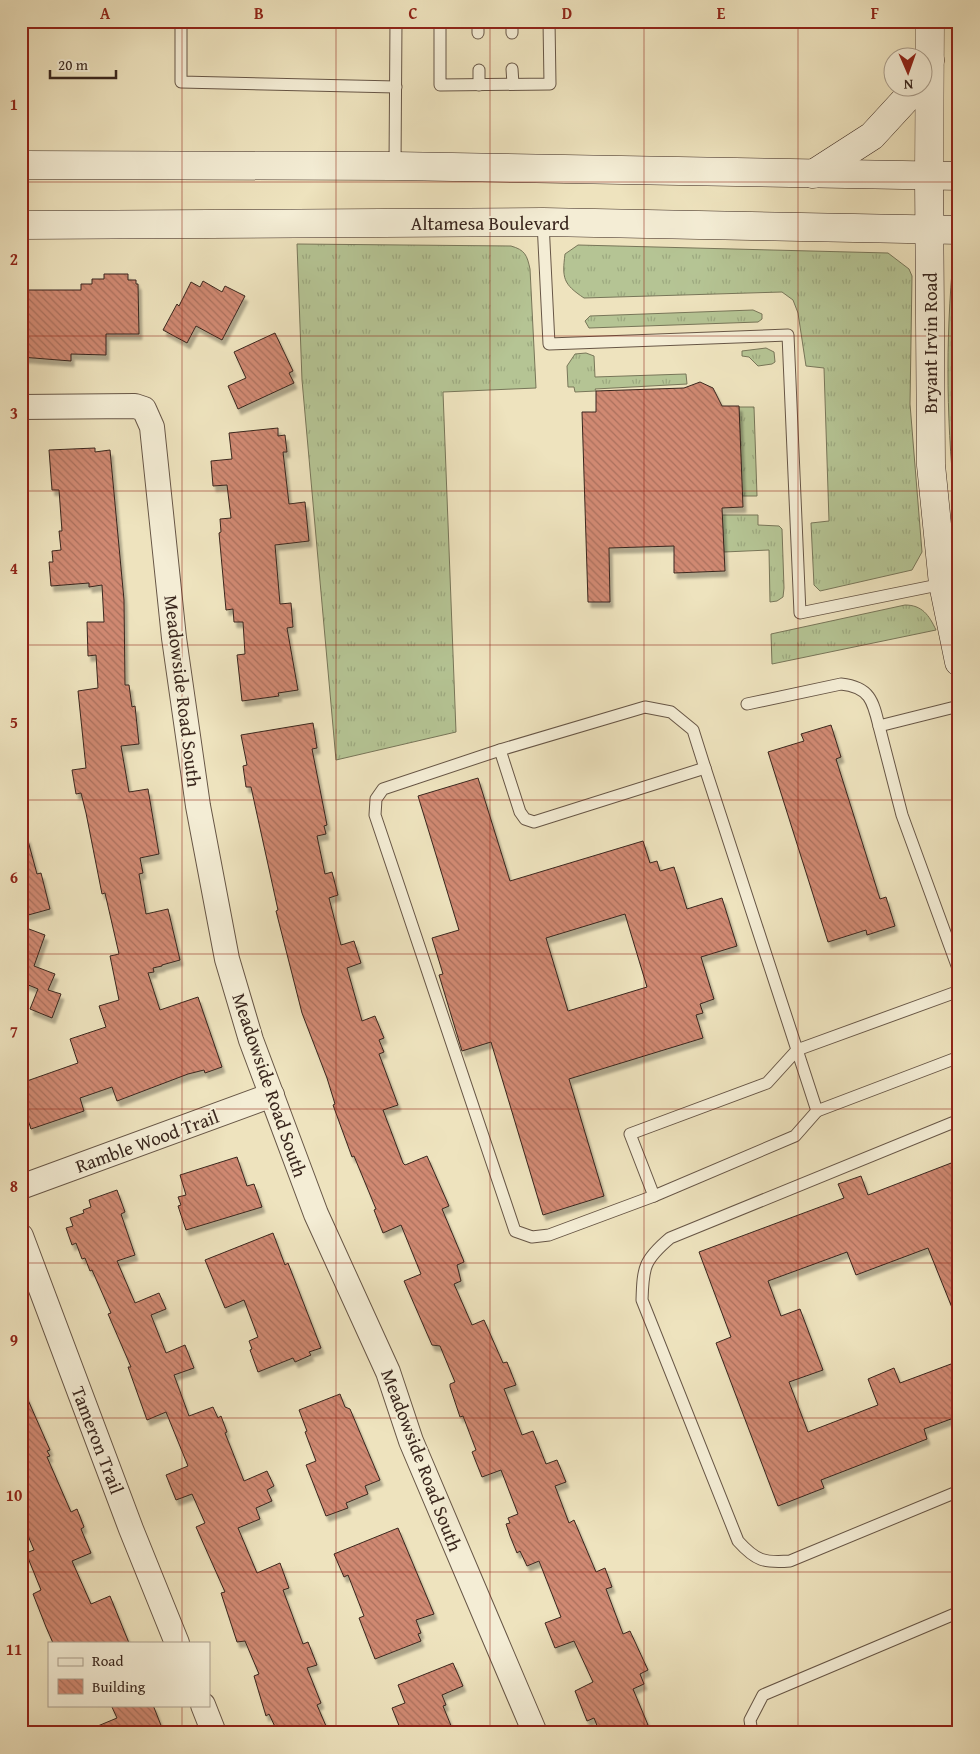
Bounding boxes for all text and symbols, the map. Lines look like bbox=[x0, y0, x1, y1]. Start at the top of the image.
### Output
text: A bbox=[100, 1, 111, 25]
text: B bbox=[254, 1, 264, 25]
text: C bbox=[408, 1, 418, 25]
text: D bbox=[562, 1, 572, 25]
text: E bbox=[717, 1, 726, 25]
text: F bbox=[871, 1, 879, 25]
scale bar bbox=[50, 48, 116, 80]
north arrow bbox=[882, 48, 932, 98]
text: 20 m bbox=[58, 54, 89, 75]
text: N bbox=[903, 75, 913, 95]
text: 1 bbox=[10, 92, 18, 116]
street label: Altamesa Boulevard bbox=[411, 209, 570, 237]
text: 2 bbox=[10, 247, 18, 271]
street label: Bryant Irvin Road bbox=[916, 271, 944, 414]
text: 3 bbox=[10, 401, 18, 425]
text: 4 bbox=[10, 556, 18, 580]
street label: Meadowside Road South bbox=[157, 593, 209, 789]
text: 5 bbox=[10, 710, 18, 734]
text: 6 bbox=[10, 865, 18, 889]
street label: Meadowside Road South bbox=[225, 989, 315, 1181]
text: 7 bbox=[10, 1019, 18, 1043]
street label: Ramble Wood Trail bbox=[71, 1102, 223, 1180]
text: 8 bbox=[10, 1174, 18, 1198]
text: 9 bbox=[10, 1328, 18, 1352]
street label: Meadowside Road South bbox=[374, 1365, 470, 1556]
street label: Tameron Trail bbox=[65, 1382, 131, 1498]
text: 10 bbox=[6, 1483, 22, 1507]
text: 11 bbox=[6, 1637, 22, 1661]
legend bbox=[48, 1642, 210, 1706]
text: Road bbox=[92, 1650, 123, 1671]
text: Building bbox=[92, 1676, 146, 1697]

